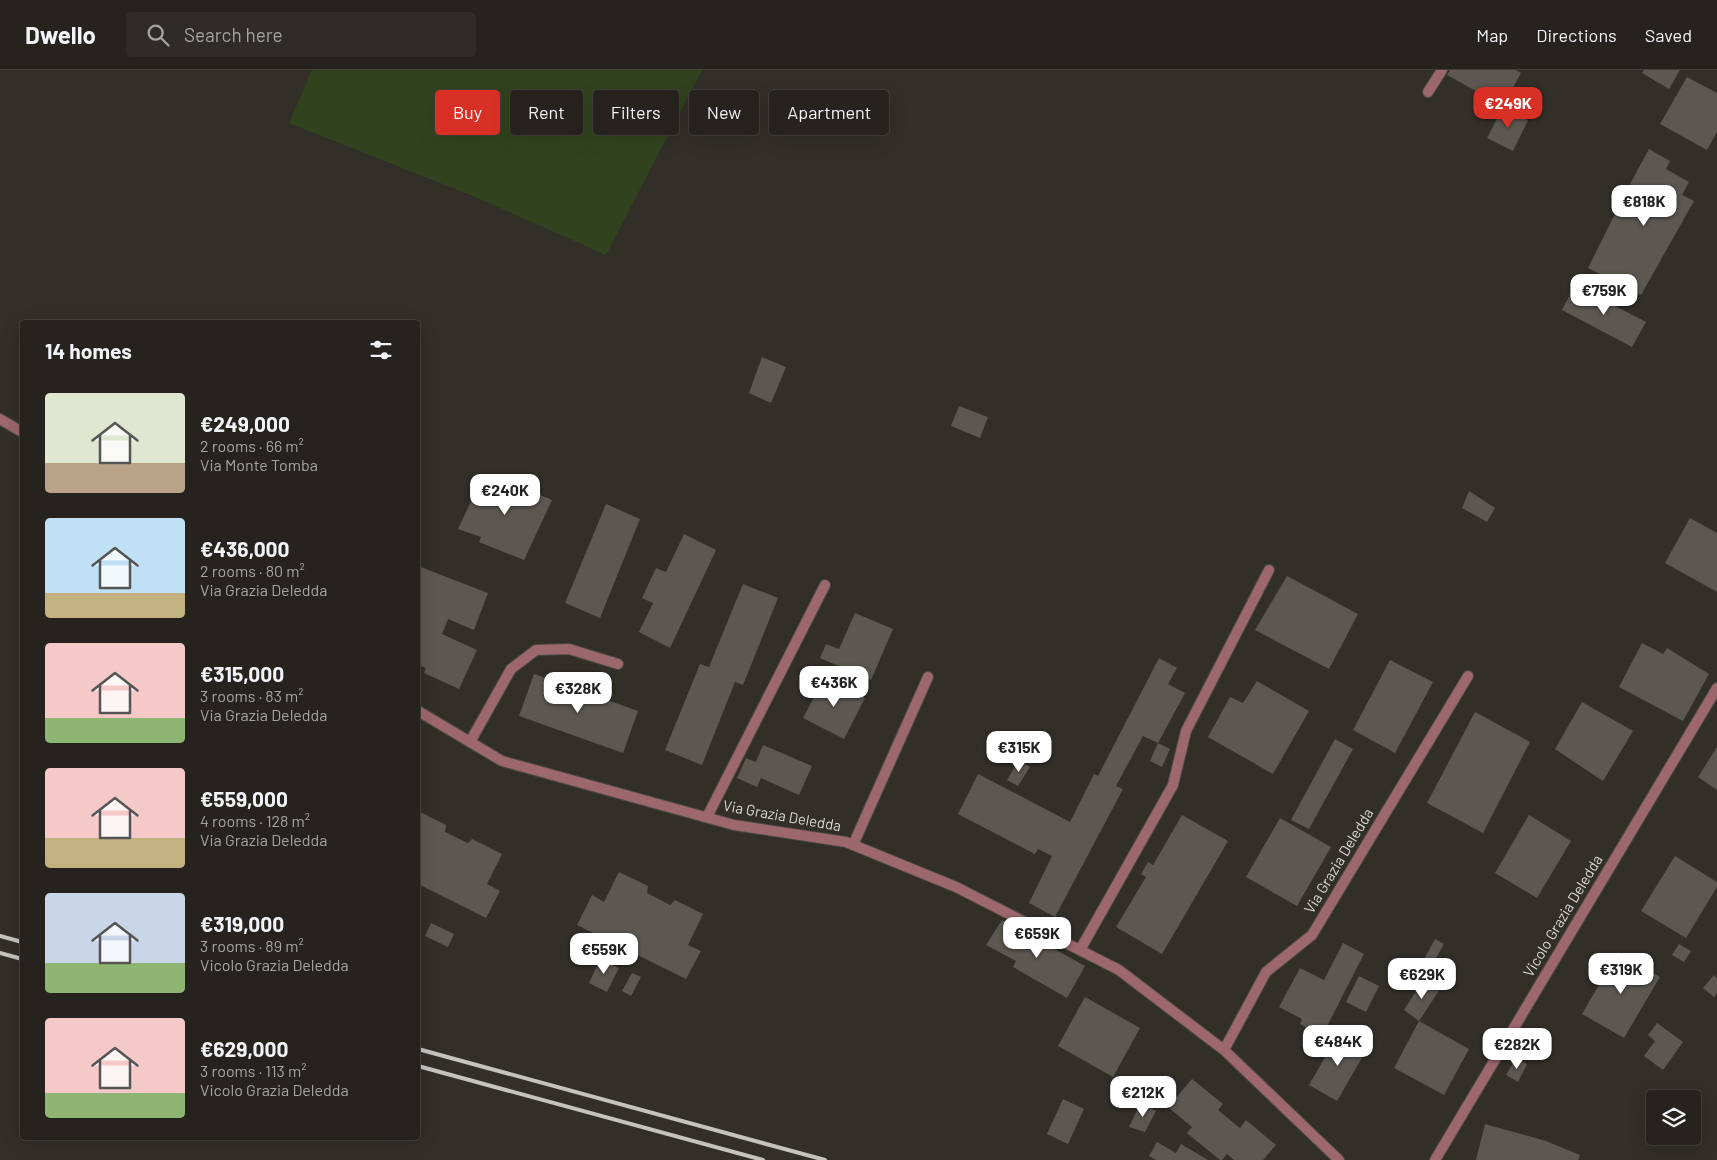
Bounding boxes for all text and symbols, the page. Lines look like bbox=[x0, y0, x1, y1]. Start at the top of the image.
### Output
search box bbox=[126, 12, 476, 57]
text: Dwello bbox=[25, 20, 96, 49]
icon: search bbox=[144, 21, 172, 49]
text: Search here bbox=[184, 23, 283, 46]
text: Map bbox=[1476, 24, 1508, 46]
text: Directions bbox=[1536, 24, 1617, 46]
text: Saved bbox=[1645, 24, 1692, 46]
pin: €249K bbox=[1473, 87, 1543, 129]
chip: Buy bbox=[435, 90, 500, 135]
chip: Rent bbox=[510, 90, 583, 135]
chip: Filters bbox=[593, 90, 679, 135]
chip: New bbox=[689, 90, 759, 135]
chip: Apartment bbox=[769, 90, 889, 135]
text: €249K bbox=[1484, 93, 1532, 112]
pin: €818K bbox=[1609, 184, 1679, 227]
text: €818K bbox=[1623, 191, 1665, 210]
pin: €759K bbox=[1569, 274, 1639, 316]
text: €759K bbox=[1581, 280, 1627, 299]
icon: filters bbox=[367, 336, 395, 364]
text: 14 homes bbox=[45, 338, 132, 363]
text: €249,000 bbox=[200, 411, 290, 436]
icon: home bbox=[85, 413, 145, 473]
text: 2 rooms · 66 m² bbox=[200, 436, 304, 455]
text: Via Monte Tomba bbox=[200, 455, 318, 474]
pin: €240K bbox=[470, 474, 540, 516]
text: €240K bbox=[481, 480, 529, 499]
text: €436,000 bbox=[200, 536, 290, 561]
icon: home bbox=[85, 538, 145, 598]
text: 2 rooms · 80 m² bbox=[200, 561, 305, 580]
text: Via Grazia Deledda bbox=[200, 580, 328, 599]
text: €315,000 bbox=[200, 661, 284, 686]
icon: home bbox=[85, 663, 145, 723]
pin: €436K bbox=[799, 666, 869, 708]
pin: €328K bbox=[543, 672, 613, 714]
text: €436K bbox=[810, 672, 858, 691]
text: €328K bbox=[555, 678, 601, 697]
text: 3 rooms · 83 m² bbox=[200, 686, 304, 705]
text: Via Grazia Deledda bbox=[200, 705, 328, 724]
pin: €315K bbox=[984, 730, 1054, 773]
text: €315K bbox=[997, 737, 1041, 756]
text: €559,000 bbox=[200, 786, 288, 811]
icon: home bbox=[85, 788, 145, 848]
street label: Via Grazia Deledda bbox=[722, 796, 843, 834]
street label: Via Grazia Deledda bbox=[1300, 805, 1377, 916]
text: 4 rooms · 128 m² bbox=[200, 811, 310, 830]
text: Via Grazia Deledda bbox=[200, 830, 328, 849]
street label: Vicolo Grazia Deledda bbox=[1519, 851, 1606, 980]
text: €319,000 bbox=[200, 911, 284, 936]
icon: home bbox=[85, 913, 145, 973]
pin: €659K bbox=[1002, 916, 1072, 959]
text: €659K bbox=[1014, 923, 1060, 942]
pin: €559K bbox=[569, 932, 639, 975]
text: 3 rooms · 89 m² bbox=[200, 936, 304, 955]
text: €559K bbox=[581, 939, 627, 958]
pin: €319K bbox=[1586, 952, 1656, 995]
text: Vicolo Grazia Deledda bbox=[200, 955, 349, 974]
pin: €629K bbox=[1387, 958, 1457, 1000]
text: €319K bbox=[1600, 959, 1642, 978]
text: €629K bbox=[1399, 964, 1445, 983]
pin: €484K bbox=[1303, 1024, 1373, 1067]
pin: €282K bbox=[1482, 1028, 1552, 1070]
text: €484K bbox=[1314, 1031, 1362, 1050]
text: €282K bbox=[1494, 1034, 1540, 1053]
text: €629,000 bbox=[200, 1036, 288, 1061]
icon: home bbox=[85, 1038, 145, 1098]
text: 3 rooms · 113 m² bbox=[200, 1061, 306, 1080]
pin: €212K bbox=[1108, 1076, 1178, 1118]
text: Vicolo Grazia Deledda bbox=[200, 1080, 349, 1099]
text: €212K bbox=[1121, 1082, 1165, 1101]
map controls bbox=[1646, 1090, 1701, 1145]
button: layers bbox=[1646, 1090, 1701, 1145]

